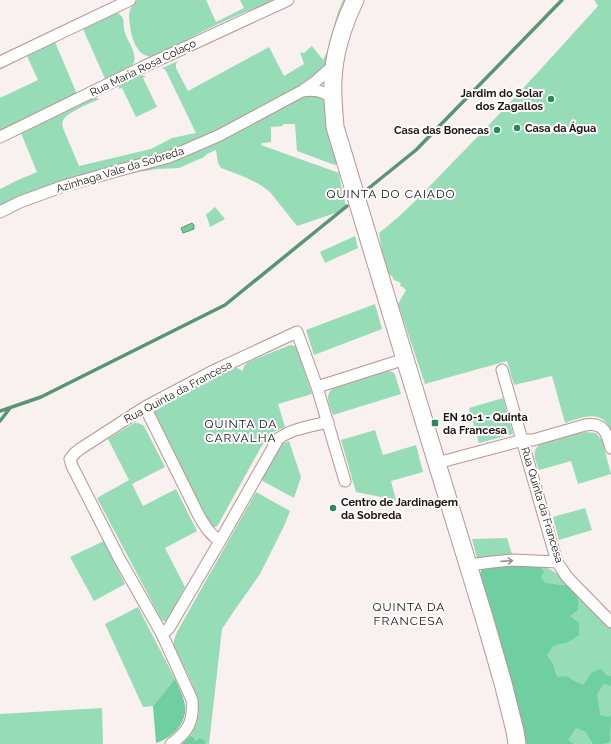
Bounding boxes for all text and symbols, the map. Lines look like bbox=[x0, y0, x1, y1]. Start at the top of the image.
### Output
street label: Rua Maria Rosa Colaço bbox=[88, 36, 199, 99]
place label: Jardim do Solar dos Zagallos bbox=[461, 87, 544, 113]
marker: Jardim do Solar dos Zagallos bbox=[546, 94, 556, 104]
place label: Casa da Água bbox=[525, 121, 596, 135]
marker: Casa da Água bbox=[512, 123, 522, 133]
place label: Casa das Bonecas bbox=[394, 124, 490, 137]
marker: Casa das Bonecas bbox=[492, 125, 502, 135]
street label: Azinhaga Vale da Sobreda bbox=[54, 144, 186, 196]
district label: QUINTA DO CAIADO bbox=[326, 187, 456, 201]
street label: Rua Quinta da Francesa bbox=[122, 358, 234, 426]
place label: EN 10-1 - Quinta da Francesa bbox=[443, 411, 528, 437]
district label: QUINTA DA CARVALHA bbox=[205, 417, 278, 445]
marker: EN 10-1 - Quinta da Francesa bbox=[430, 418, 440, 428]
street label: Rua Quinta da Francesa bbox=[518, 446, 566, 564]
place label: Centro de Jardinagem da Sobreda bbox=[341, 496, 458, 522]
marker: Centro de Jardinagem da Sobreda bbox=[328, 503, 338, 513]
one-way arrow bbox=[500, 557, 513, 564]
district label: QUINTA DA FRANCESA bbox=[373, 600, 446, 628]

